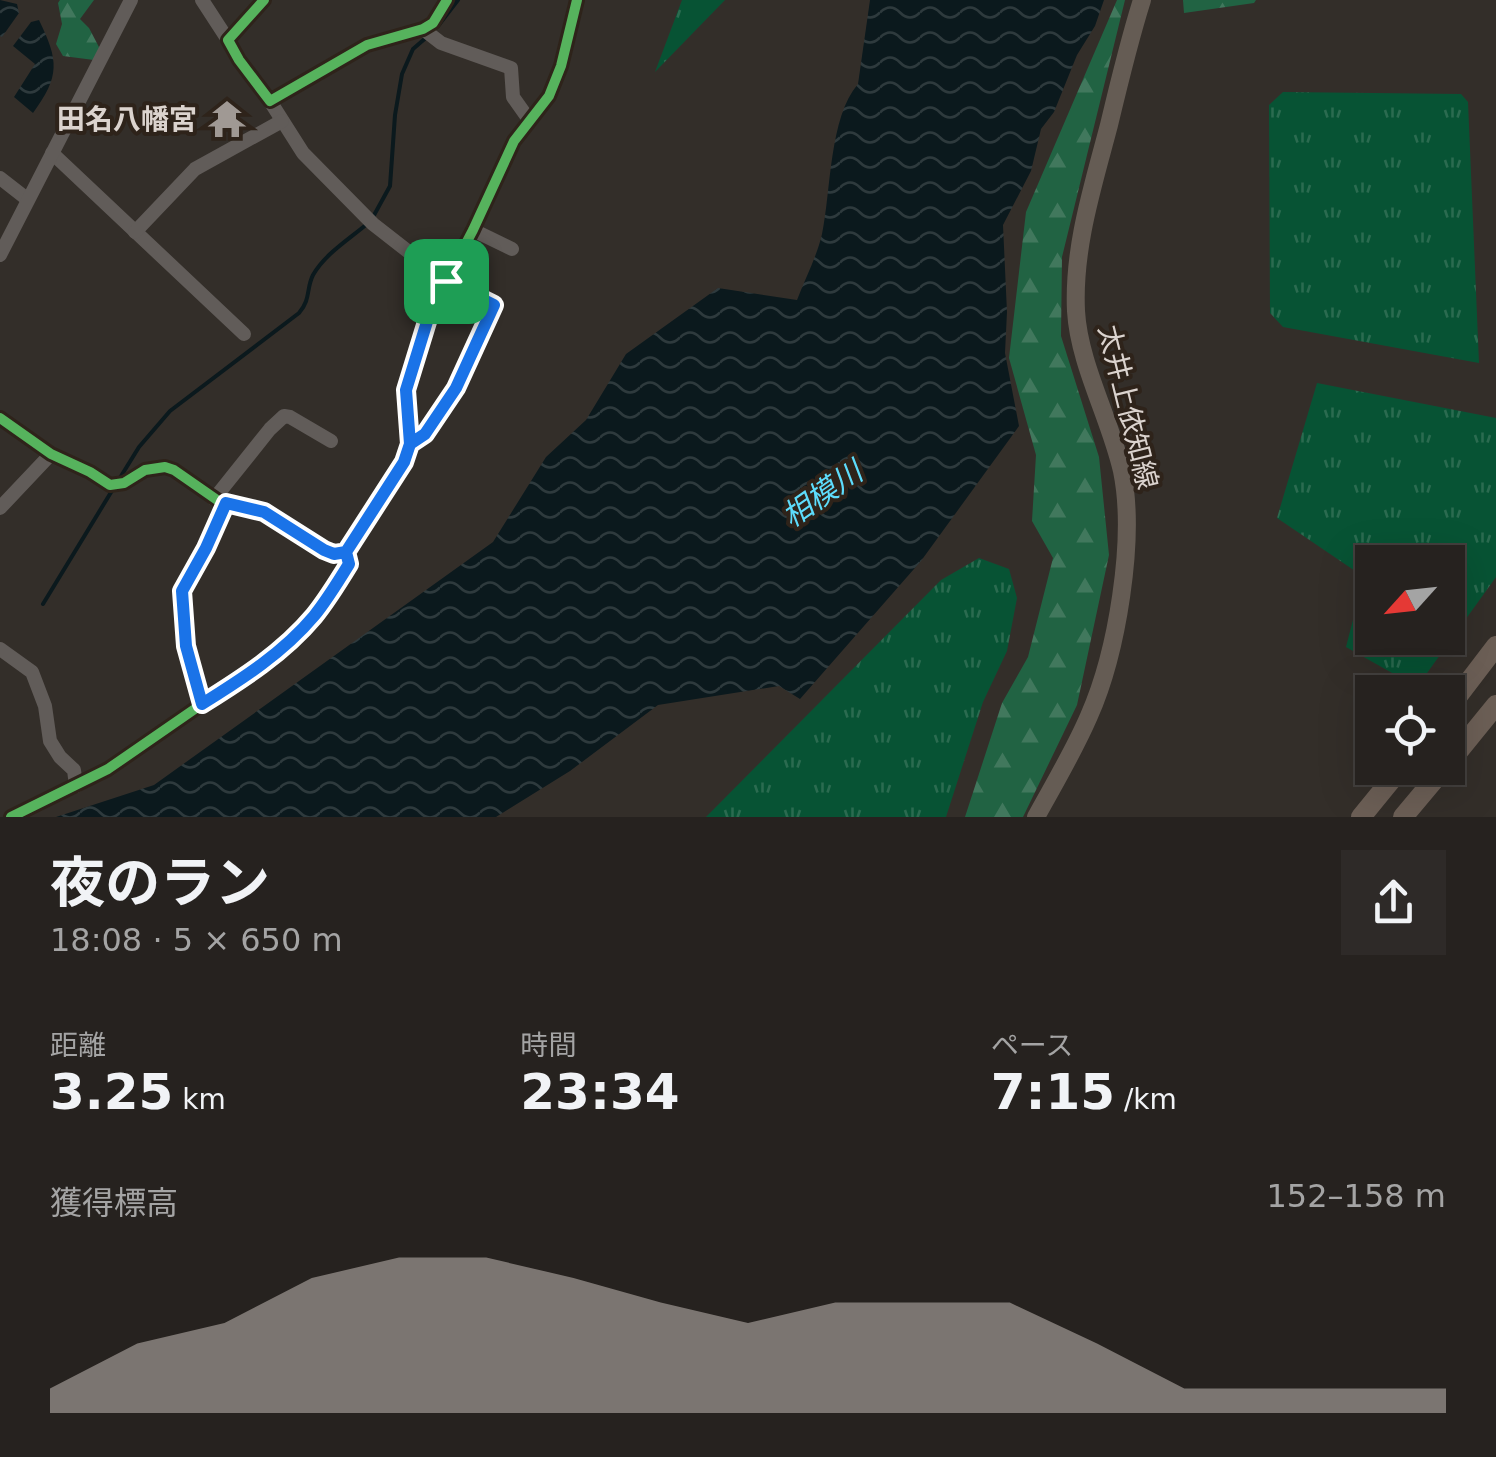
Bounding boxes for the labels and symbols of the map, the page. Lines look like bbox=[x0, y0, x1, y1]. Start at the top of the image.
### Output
temple icon: 田名八幡宮 bbox=[206, 98, 248, 140]
place label: 田名八幡宮 bbox=[57, 103, 197, 136]
pin bbox=[404, 239, 489, 324]
street label: 太井上依知線 bbox=[1092, 321, 1164, 493]
water label: 相模川 bbox=[775, 452, 871, 534]
north arrow bbox=[1355, 545, 1465, 655]

